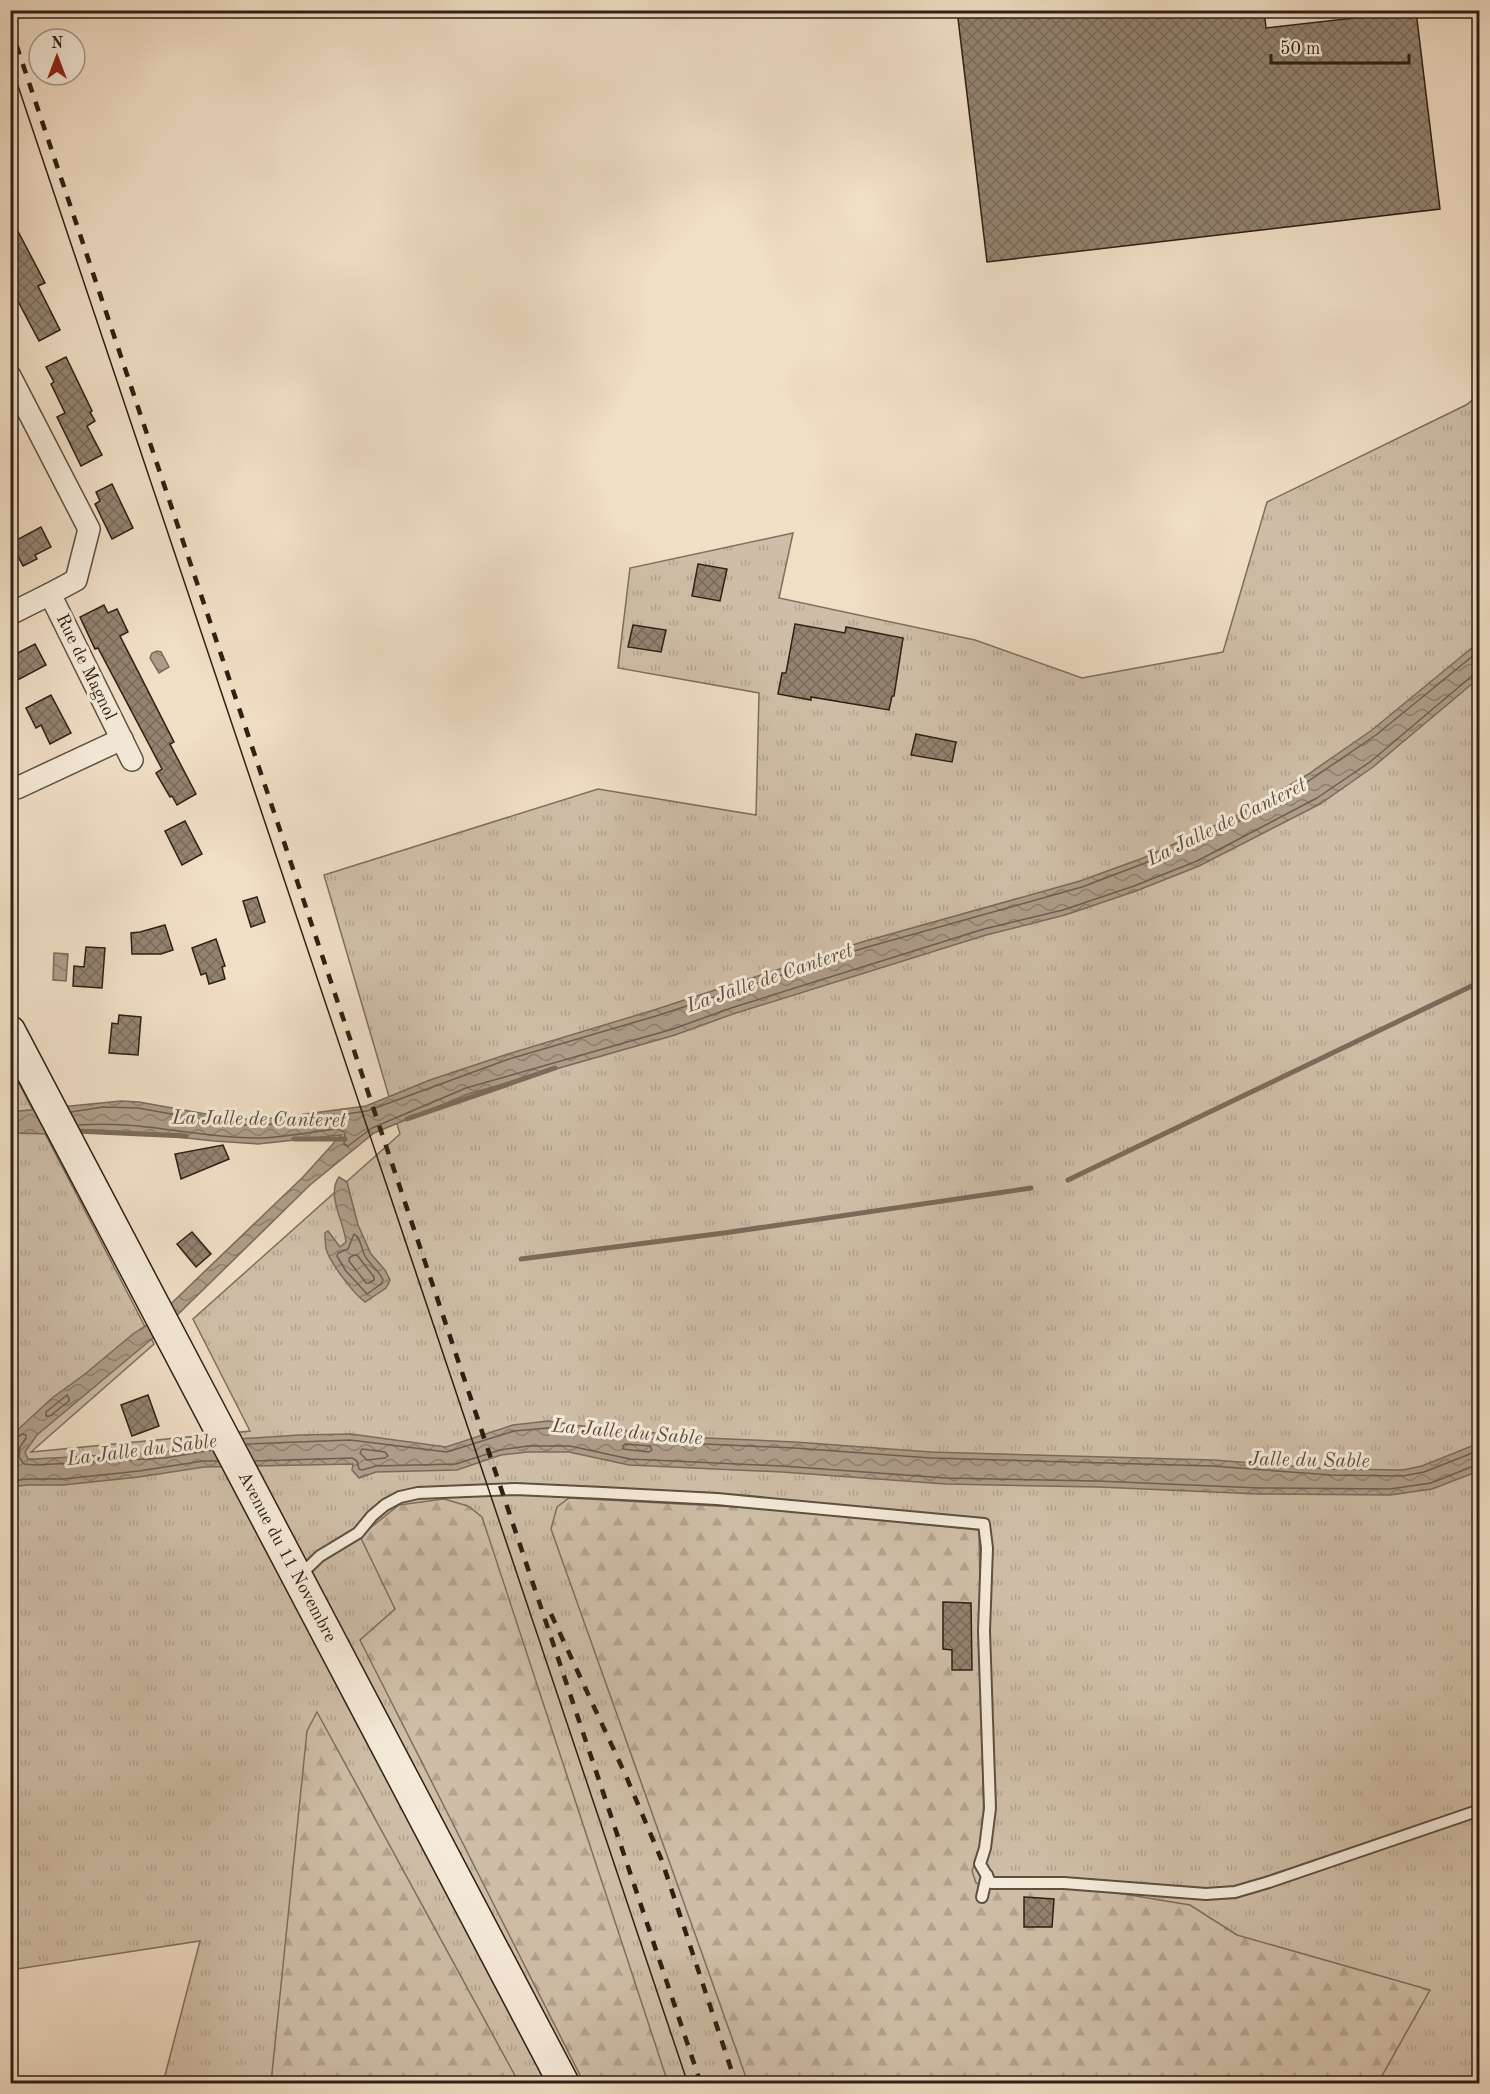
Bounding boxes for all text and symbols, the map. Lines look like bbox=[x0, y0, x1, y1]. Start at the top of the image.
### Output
north arrow bbox=[27, 27, 87, 87]
scale bar bbox=[1271, 27, 1409, 65]
text: N bbox=[51, 36, 64, 52]
text: 50 m bbox=[1280, 40, 1320, 58]
street label: Rue de Magnol bbox=[53, 611, 120, 723]
water label: La Jalle de Canteret bbox=[1143, 775, 1310, 871]
water label: La Jalle de Canteret bbox=[683, 941, 856, 1017]
water label: La Jalle de Canteret bbox=[171, 1108, 347, 1132]
water label: La Jalle du Sable bbox=[550, 1416, 703, 1450]
water label: La Jalle du Sable bbox=[65, 1432, 218, 1470]
water label: Jalle du Sable bbox=[1248, 1450, 1370, 1472]
street label: Avenue du 11 Novembre bbox=[234, 1469, 340, 1645]

